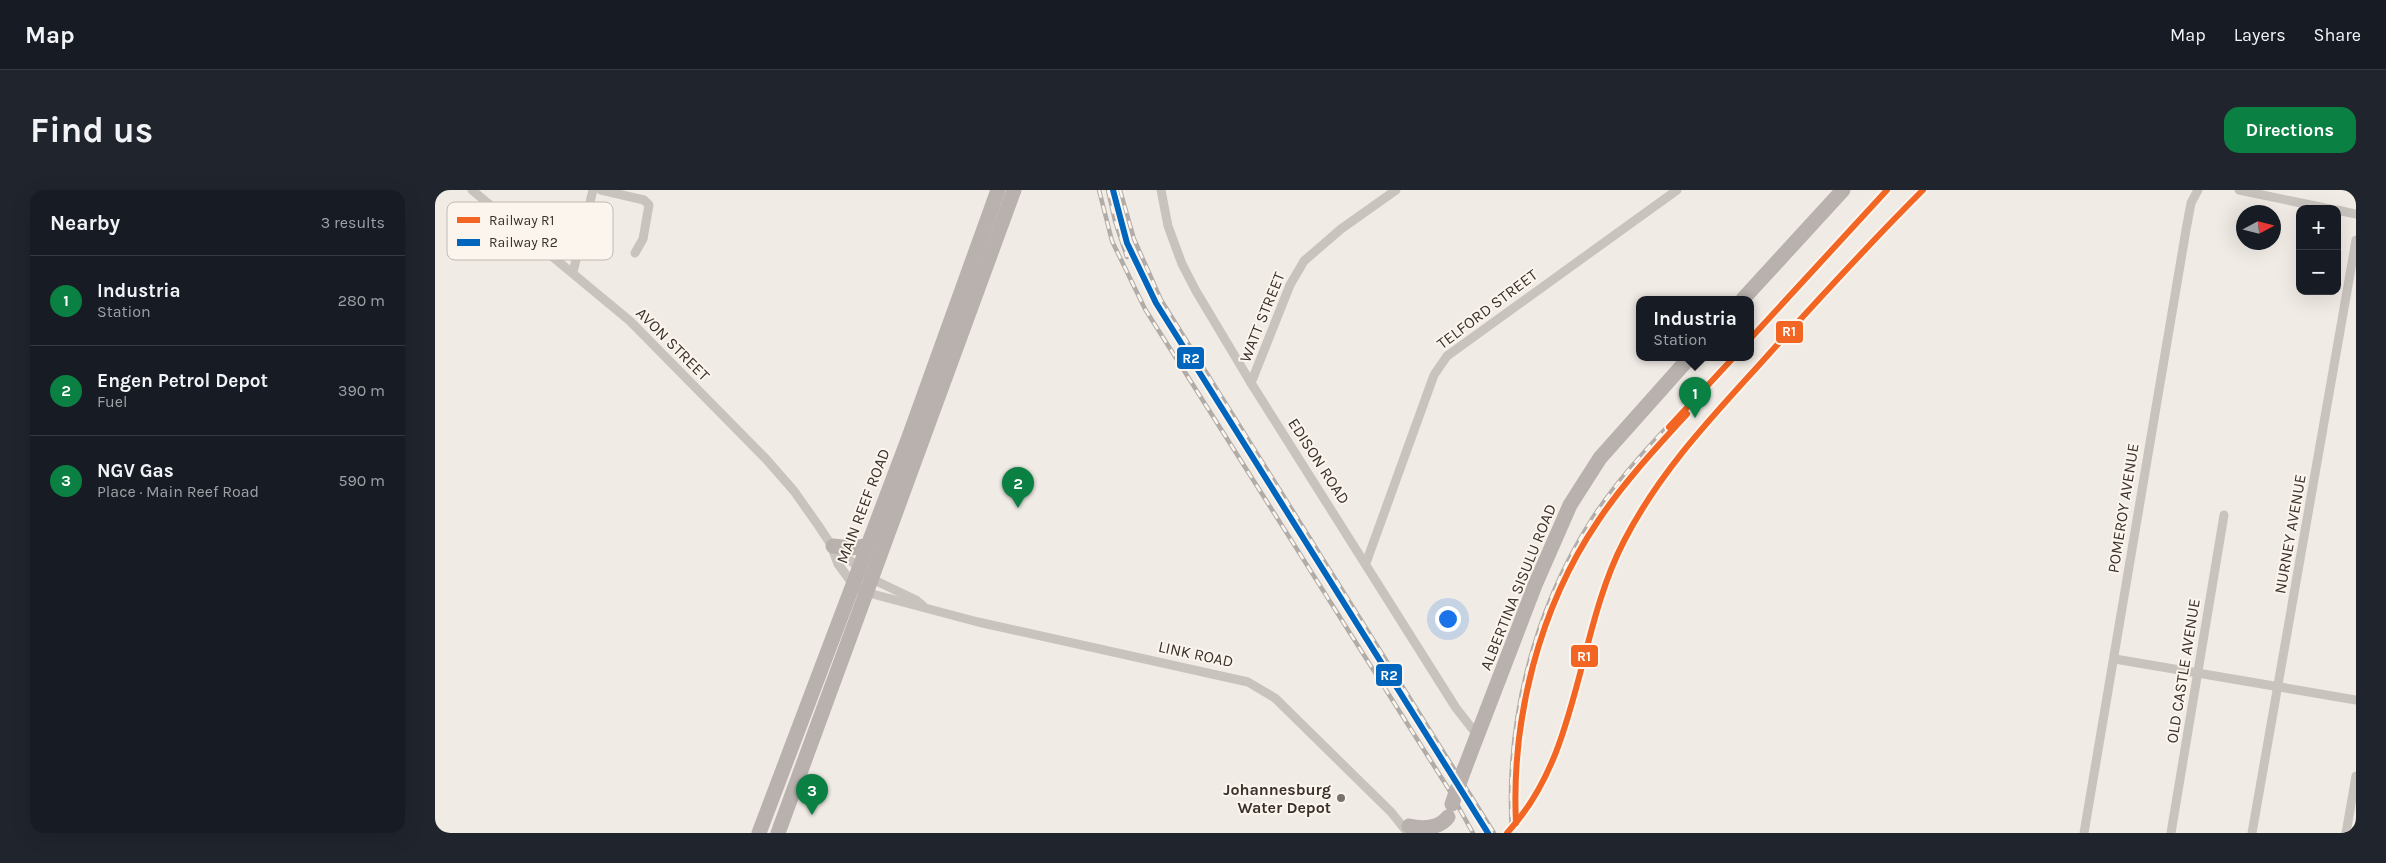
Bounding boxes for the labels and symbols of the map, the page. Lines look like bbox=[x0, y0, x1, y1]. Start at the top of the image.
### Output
legend bbox=[447, 202, 613, 260]
north arrow bbox=[2236, 205, 2281, 250]
text: Railway R1 bbox=[489, 212, 554, 229]
text: Railway R2 bbox=[489, 234, 558, 251]
street label: TELFORD STREET bbox=[1433, 265, 1541, 353]
street label: WATT STREET bbox=[1235, 269, 1289, 365]
street label: AVON STREET bbox=[632, 303, 714, 385]
line badge: R1 bbox=[1775, 320, 1804, 344]
text: R1 bbox=[1782, 323, 1796, 340]
line badge: R2 bbox=[1176, 346, 1205, 370]
text: R2 bbox=[1182, 350, 1200, 367]
pin: 1 bbox=[1679, 377, 1711, 418]
street label: EDISON ROAD bbox=[1284, 414, 1354, 508]
street label: POMEROY AVENUE bbox=[2103, 442, 2143, 574]
street label: MAIN REEF ROAD bbox=[832, 446, 894, 566]
pin: 2 bbox=[1002, 467, 1034, 508]
street label: NURNEY AVENUE bbox=[2270, 473, 2310, 595]
street label: ALBERTINA SISULU ROAD bbox=[1476, 501, 1560, 673]
street label: OLD CASTLE AVENUE bbox=[2162, 597, 2204, 745]
your location bbox=[1435, 606, 1461, 632]
street label: LINK ROAD bbox=[1157, 637, 1235, 671]
line badge: R1 bbox=[1570, 644, 1599, 668]
text: R1 bbox=[1577, 648, 1591, 665]
line badge: R2 bbox=[1375, 663, 1403, 687]
text: R2 bbox=[1380, 667, 1398, 684]
pin: 3 bbox=[796, 774, 828, 815]
place label: Johannesburg Water Depot bbox=[1223, 780, 1331, 817]
marker: Johannesburg Water Depot bbox=[1335, 792, 1347, 804]

